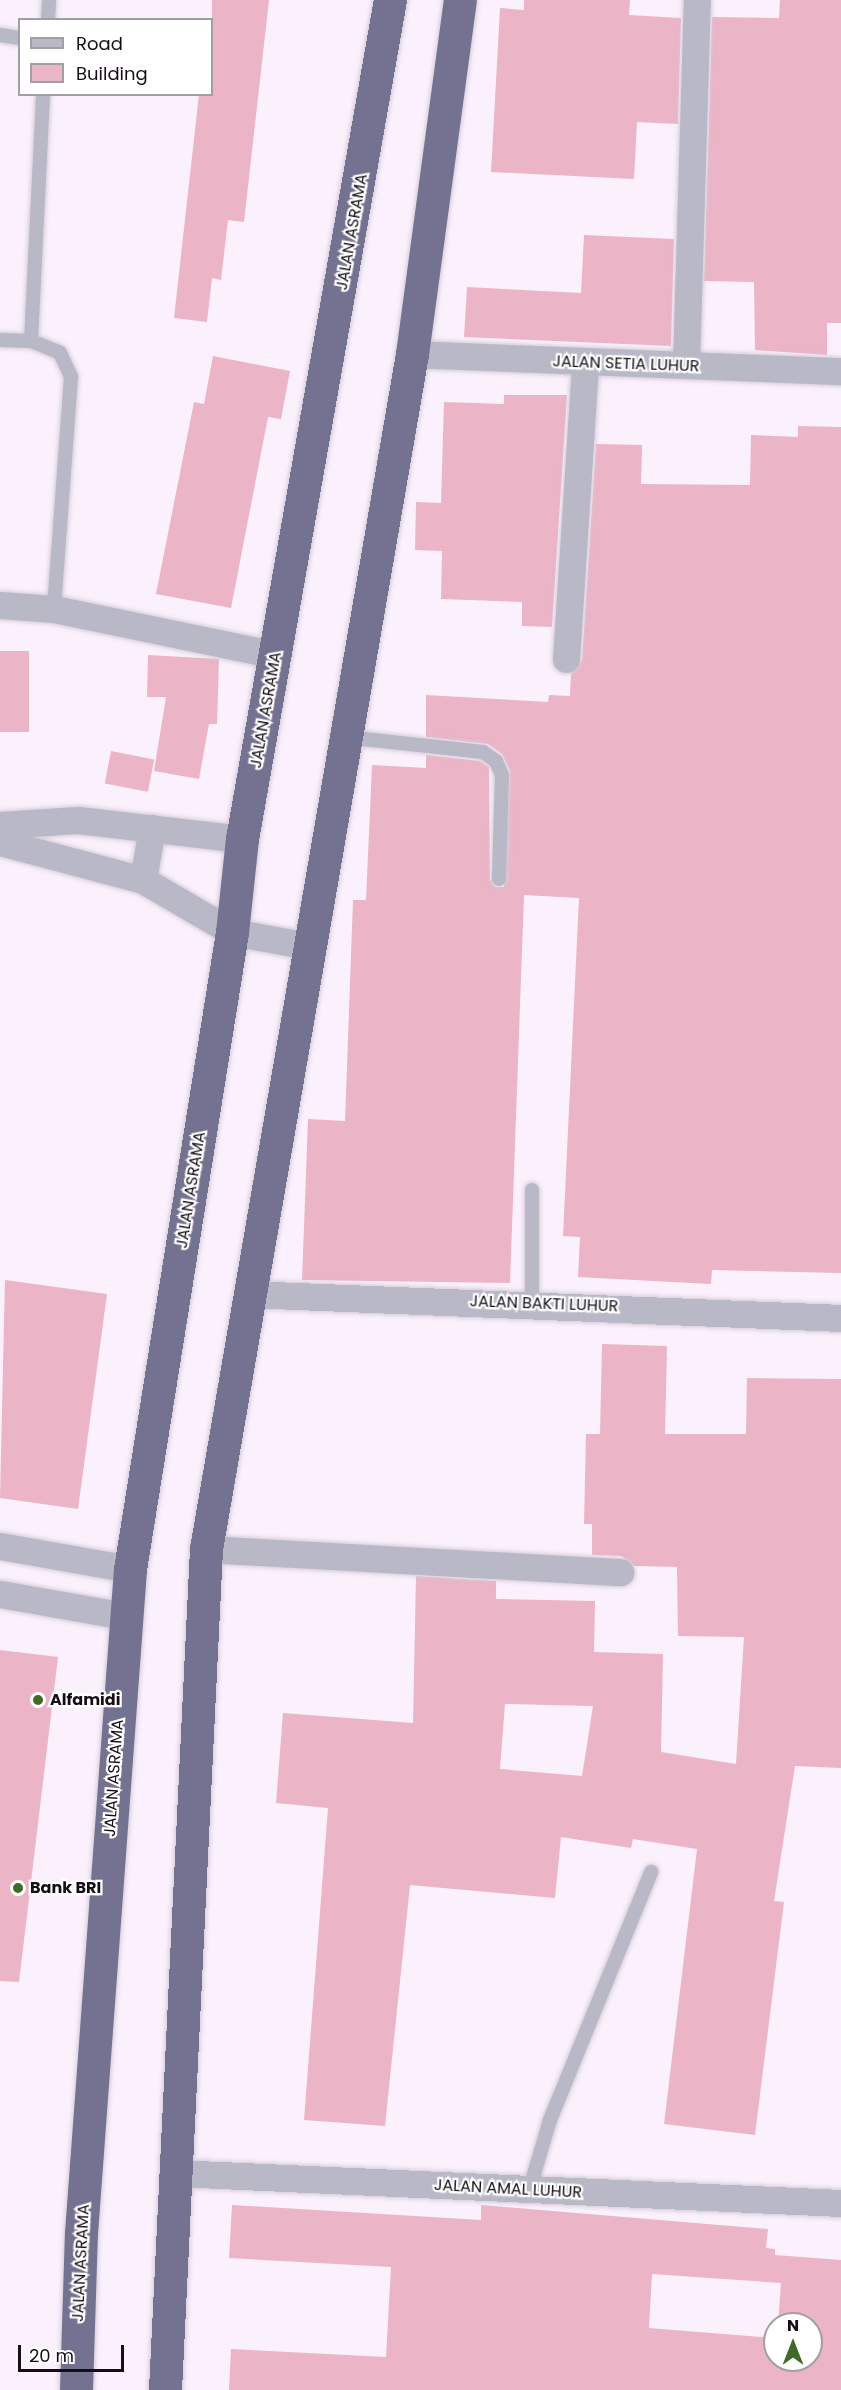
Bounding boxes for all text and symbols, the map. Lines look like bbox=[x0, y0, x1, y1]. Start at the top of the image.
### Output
legend bbox=[18, 18, 213, 96]
text: Road bbox=[76, 31, 123, 56]
text: Building bbox=[76, 61, 148, 86]
street label: JALAN ASRAMA bbox=[332, 172, 372, 292]
street label: JALAN SETIA LUHUR bbox=[552, 352, 700, 376]
street label: JALAN ASRAMA bbox=[246, 650, 286, 770]
street label: JALAN ASRAMA bbox=[172, 1130, 210, 1250]
street label: JALAN BAKTI LUHUR bbox=[469, 1292, 619, 1316]
place label: Alfamidi bbox=[50, 1690, 120, 1710]
marker: Alfamidi bbox=[31, 1693, 45, 1707]
street label: JALAN ASRAMA bbox=[100, 1719, 128, 1837]
place label: Bank BRI bbox=[30, 1878, 101, 1898]
marker: Bank BRI bbox=[11, 1881, 25, 1895]
street label: JALAN AMAL LUHUR bbox=[433, 2176, 583, 2202]
street label: JALAN ASRAMA bbox=[68, 2204, 94, 2322]
north arrow bbox=[763, 2312, 823, 2372]
text: N bbox=[787, 2314, 799, 2337]
scale bar bbox=[21, 2333, 128, 2371]
text: 20 m bbox=[29, 2343, 74, 2368]

